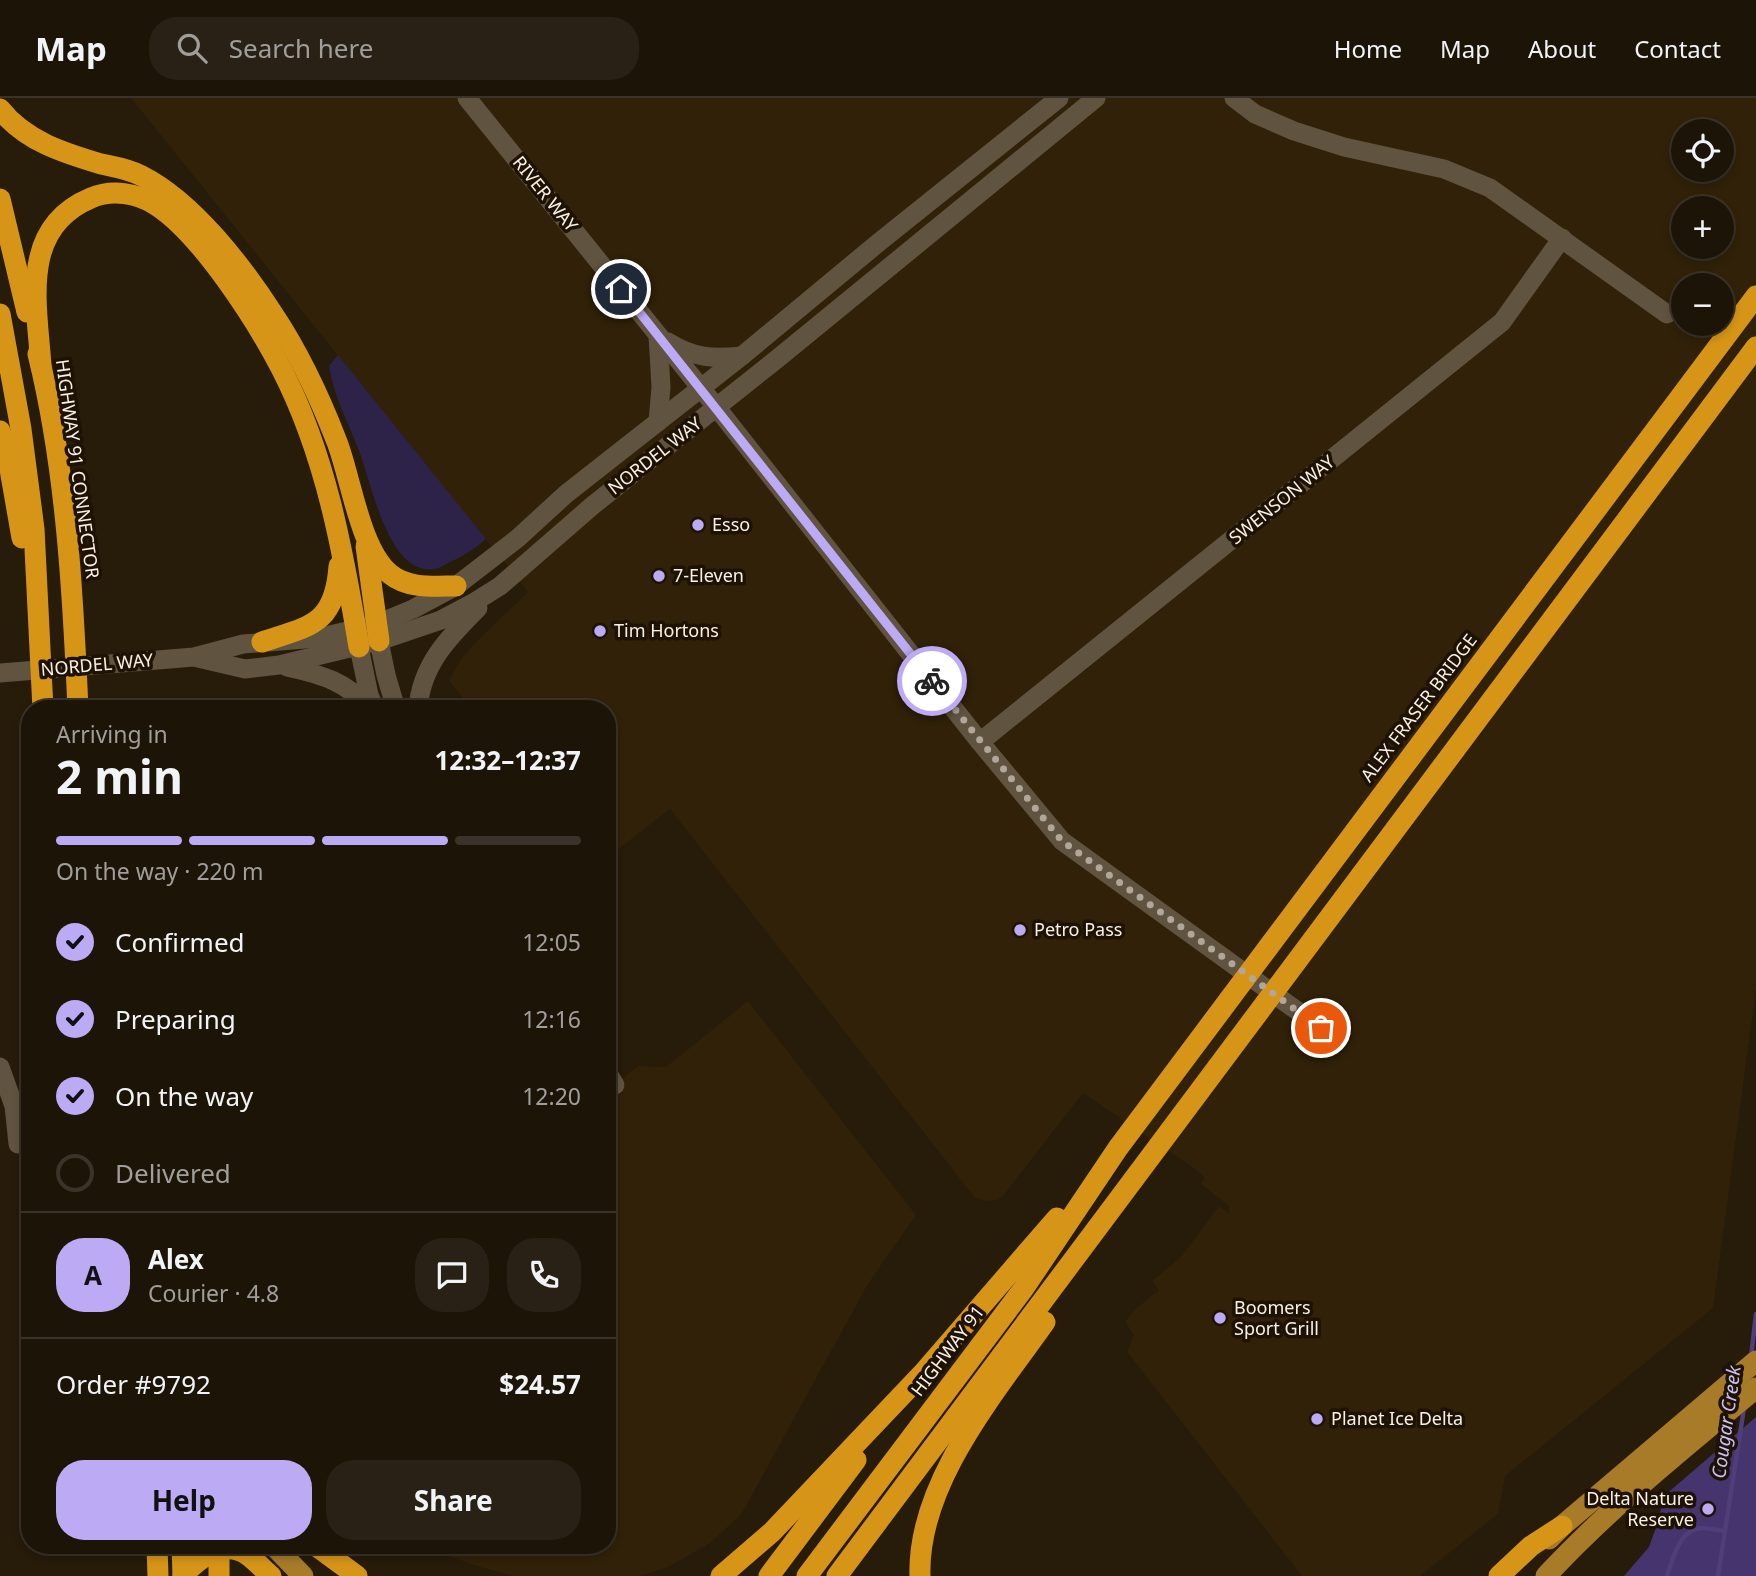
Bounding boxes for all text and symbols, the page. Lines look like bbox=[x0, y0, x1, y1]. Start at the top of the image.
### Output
search box bbox=[149, 17, 639, 80]
text: Map bbox=[35, 26, 107, 71]
icon: search bbox=[173, 29, 211, 67]
text: Search here bbox=[229, 30, 373, 66]
text: Home bbox=[1334, 32, 1402, 65]
text: Map bbox=[1440, 32, 1490, 65]
text: About bbox=[1528, 32, 1596, 65]
text: Contact bbox=[1634, 32, 1721, 65]
map controls bbox=[1671, 119, 1734, 336]
button: locate bbox=[1671, 119, 1734, 182]
street label: RIVER WAY bbox=[508, 151, 584, 237]
button: + bbox=[1671, 196, 1734, 259]
pin bbox=[591, 259, 651, 319]
icon: home bbox=[602, 270, 640, 308]
button: − bbox=[1671, 273, 1734, 336]
street label: HIGHWAY 91 CONNECTOR bbox=[51, 358, 105, 580]
street label: NORDEL WAY bbox=[603, 411, 707, 499]
street label: SWENSON WAY bbox=[1224, 449, 1340, 549]
place label: Esso bbox=[712, 512, 750, 536]
marker: Esso bbox=[690, 517, 706, 533]
place label: 7-Eleven bbox=[673, 563, 744, 587]
marker: 7-Eleven bbox=[651, 568, 667, 584]
place label: Tim Hortons bbox=[614, 618, 719, 642]
marker: Tim Hortons bbox=[592, 623, 608, 639]
street label: ALEX FRASER BRIDGE bbox=[1355, 629, 1482, 786]
courier bbox=[897, 646, 967, 716]
street label: NORDEL WAY bbox=[40, 647, 155, 681]
icon: bike bbox=[913, 662, 951, 700]
text: Arriving in bbox=[56, 718, 168, 750]
text: 12:32–12:37 bbox=[434, 742, 581, 778]
text: 2 min bbox=[56, 745, 183, 807]
text: On the way · 220 m bbox=[56, 855, 263, 887]
place label: Petro Pass bbox=[1034, 917, 1122, 941]
marker: Petro Pass bbox=[1012, 922, 1028, 938]
icon: check bbox=[56, 923, 94, 961]
text: Confirmed bbox=[115, 924, 245, 960]
text: 12:05 bbox=[522, 926, 581, 958]
pin bbox=[1291, 998, 1351, 1058]
icon: check bbox=[56, 1000, 94, 1038]
text: Preparing bbox=[115, 1001, 236, 1037]
text: 12:16 bbox=[522, 1003, 581, 1035]
icon: bag bbox=[1302, 1009, 1340, 1047]
icon: check bbox=[56, 1077, 94, 1115]
text: On the way bbox=[115, 1078, 253, 1114]
text: 12:20 bbox=[522, 1080, 581, 1112]
text: Delivered bbox=[115, 1155, 231, 1191]
button: chat bbox=[415, 1238, 489, 1312]
button: phone bbox=[507, 1238, 581, 1312]
text: Alex bbox=[148, 1241, 204, 1277]
text: A bbox=[84, 1257, 102, 1293]
text: Courier · 4.8 bbox=[148, 1277, 279, 1309]
place label: Boomers Sport Grill bbox=[1234, 1295, 1319, 1340]
street label: HIGHWAY 91 bbox=[905, 1300, 989, 1401]
marker: Boomers Sport Grill bbox=[1212, 1310, 1228, 1326]
water label: Cougar Creek bbox=[1705, 1363, 1747, 1480]
text: Order #9792 bbox=[56, 1366, 211, 1402]
text: $24.57 bbox=[499, 1366, 581, 1402]
place label: Planet Ice Delta bbox=[1331, 1406, 1463, 1430]
marker: Planet Ice Delta bbox=[1309, 1411, 1325, 1427]
button: Help bbox=[56, 1460, 312, 1540]
button: Share bbox=[326, 1460, 581, 1540]
place label: Delta Nature Reserve bbox=[1586, 1486, 1694, 1531]
marker: Delta Nature Reserve bbox=[1700, 1501, 1716, 1517]

